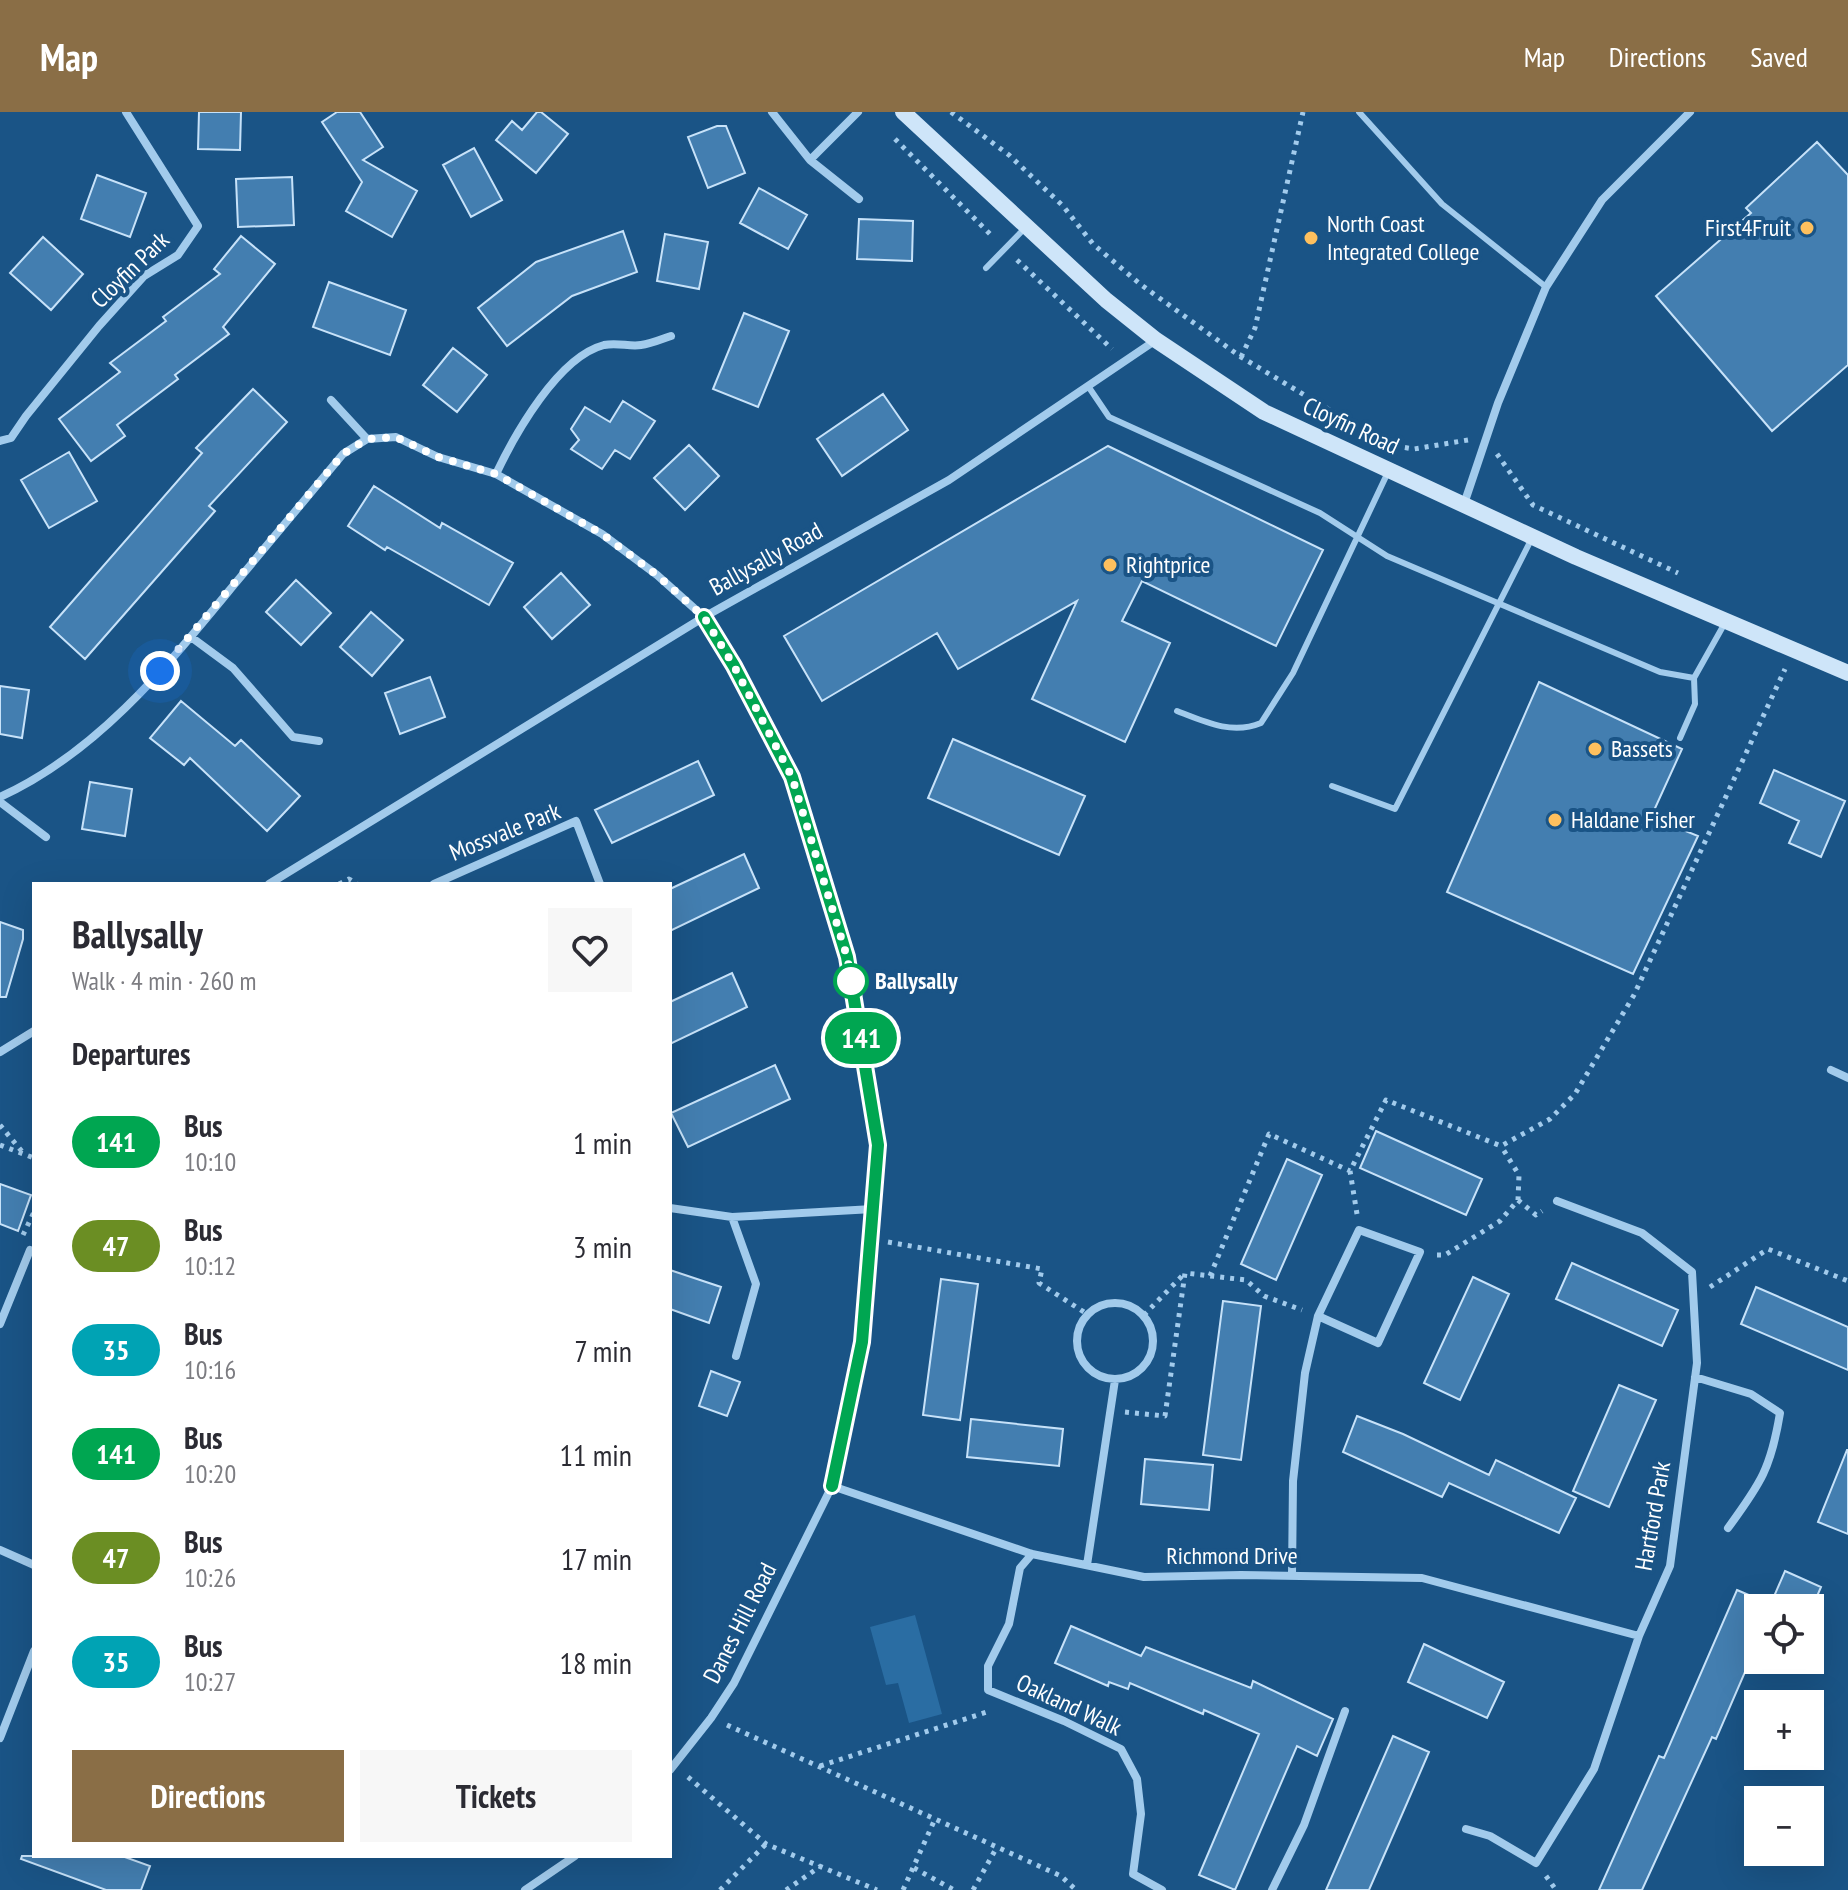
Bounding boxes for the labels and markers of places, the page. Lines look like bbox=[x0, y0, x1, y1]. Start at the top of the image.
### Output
place label: North Coast Integrated College bbox=[1327, 208, 1479, 267]
place label: First4Fruit bbox=[1705, 212, 1791, 243]
marker: First4Fruit bbox=[1798, 219, 1816, 237]
marker: North Coast Integrated College bbox=[1302, 229, 1320, 247]
place label: Rightprice bbox=[1126, 549, 1211, 580]
marker: Rightprice bbox=[1101, 556, 1119, 574]
place label: Bassets bbox=[1611, 733, 1673, 764]
marker: Bassets bbox=[1586, 740, 1604, 758]
place label: Haldane Fisher bbox=[1571, 804, 1695, 835]
marker: Haldane Fisher bbox=[1546, 811, 1564, 829]
marker: Ballysally bbox=[834, 964, 868, 998]
place label: Ballysally bbox=[875, 965, 958, 996]

